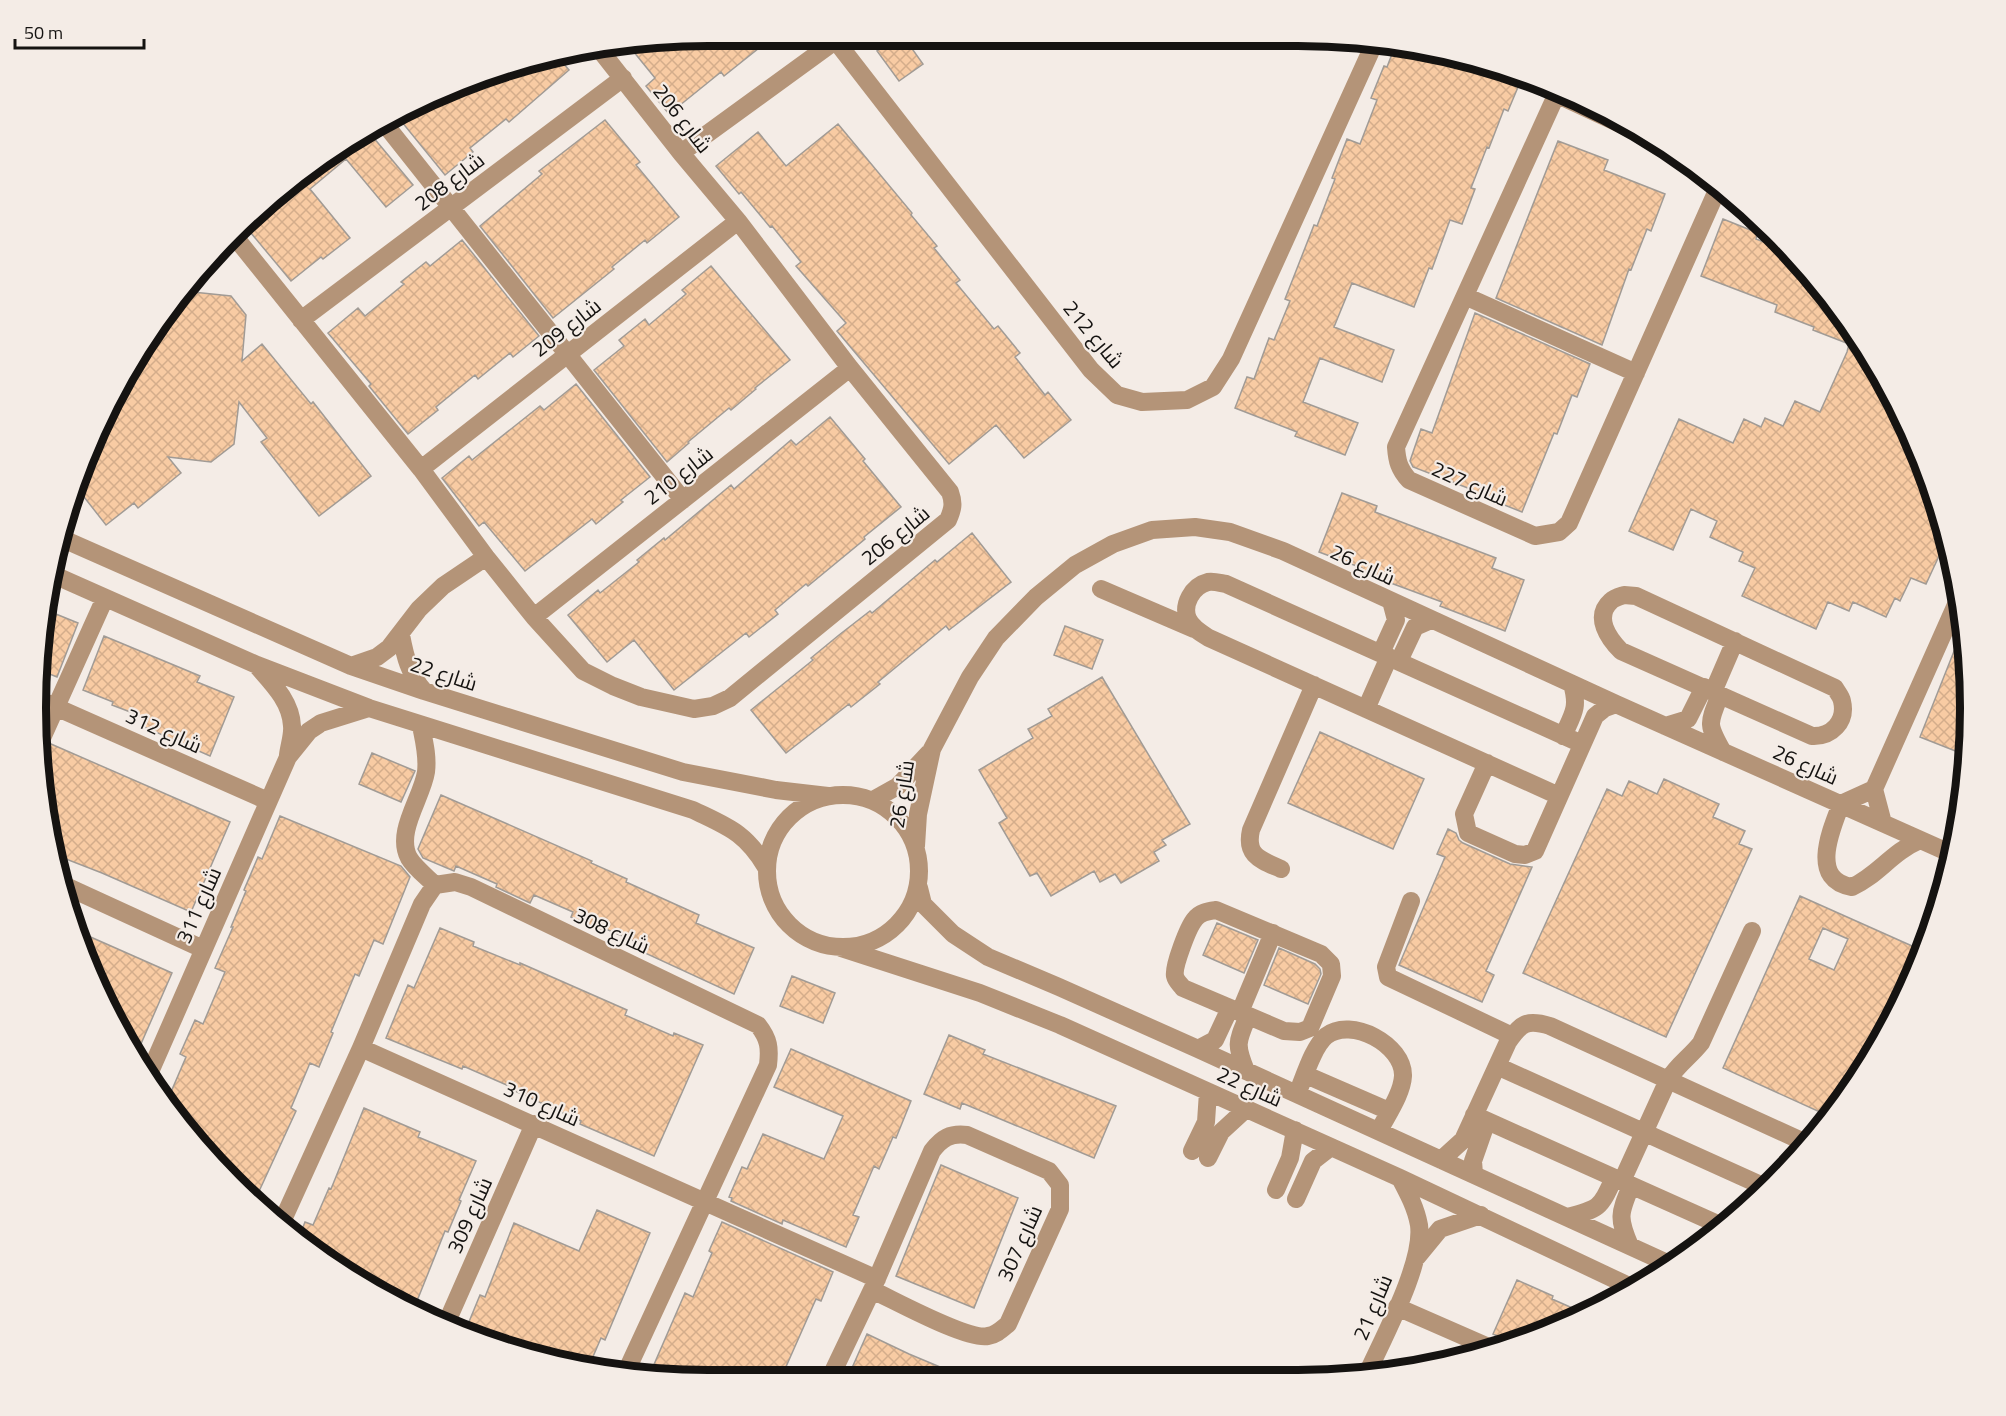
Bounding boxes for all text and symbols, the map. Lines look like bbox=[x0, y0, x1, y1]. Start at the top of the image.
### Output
scale bar bbox=[15, 12, 144, 50]
text: 50 m bbox=[24, 19, 63, 46]
street label: شارع 206 bbox=[646, 76, 720, 160]
street label: شارع 208 bbox=[407, 144, 491, 218]
street label: شارع 209 bbox=[524, 290, 608, 364]
street label: شارع 212 bbox=[1056, 293, 1132, 375]
street label: شارع 210 bbox=[636, 438, 720, 512]
street label: شارع 227 bbox=[1427, 452, 1513, 514]
street label: شارع 206 bbox=[854, 497, 936, 573]
street label: شارع 26 bbox=[1325, 535, 1401, 593]
street label: شارع 22 bbox=[406, 647, 482, 699]
street label: شارع 312 bbox=[121, 699, 207, 761]
street label: شارع 26 bbox=[1768, 735, 1844, 793]
street label: شارع 26 bbox=[880, 758, 922, 830]
street label: شارع 311 bbox=[167, 862, 229, 948]
street label: شارع 308 bbox=[569, 898, 655, 962]
street label: شارع 22 bbox=[1212, 1057, 1288, 1115]
street label: شارع 310 bbox=[499, 1072, 585, 1134]
street label: شارع 309 bbox=[438, 1172, 500, 1258]
street label: شارع 307 bbox=[988, 1200, 1050, 1286]
street label: شارع 21 bbox=[1344, 1269, 1400, 1345]

